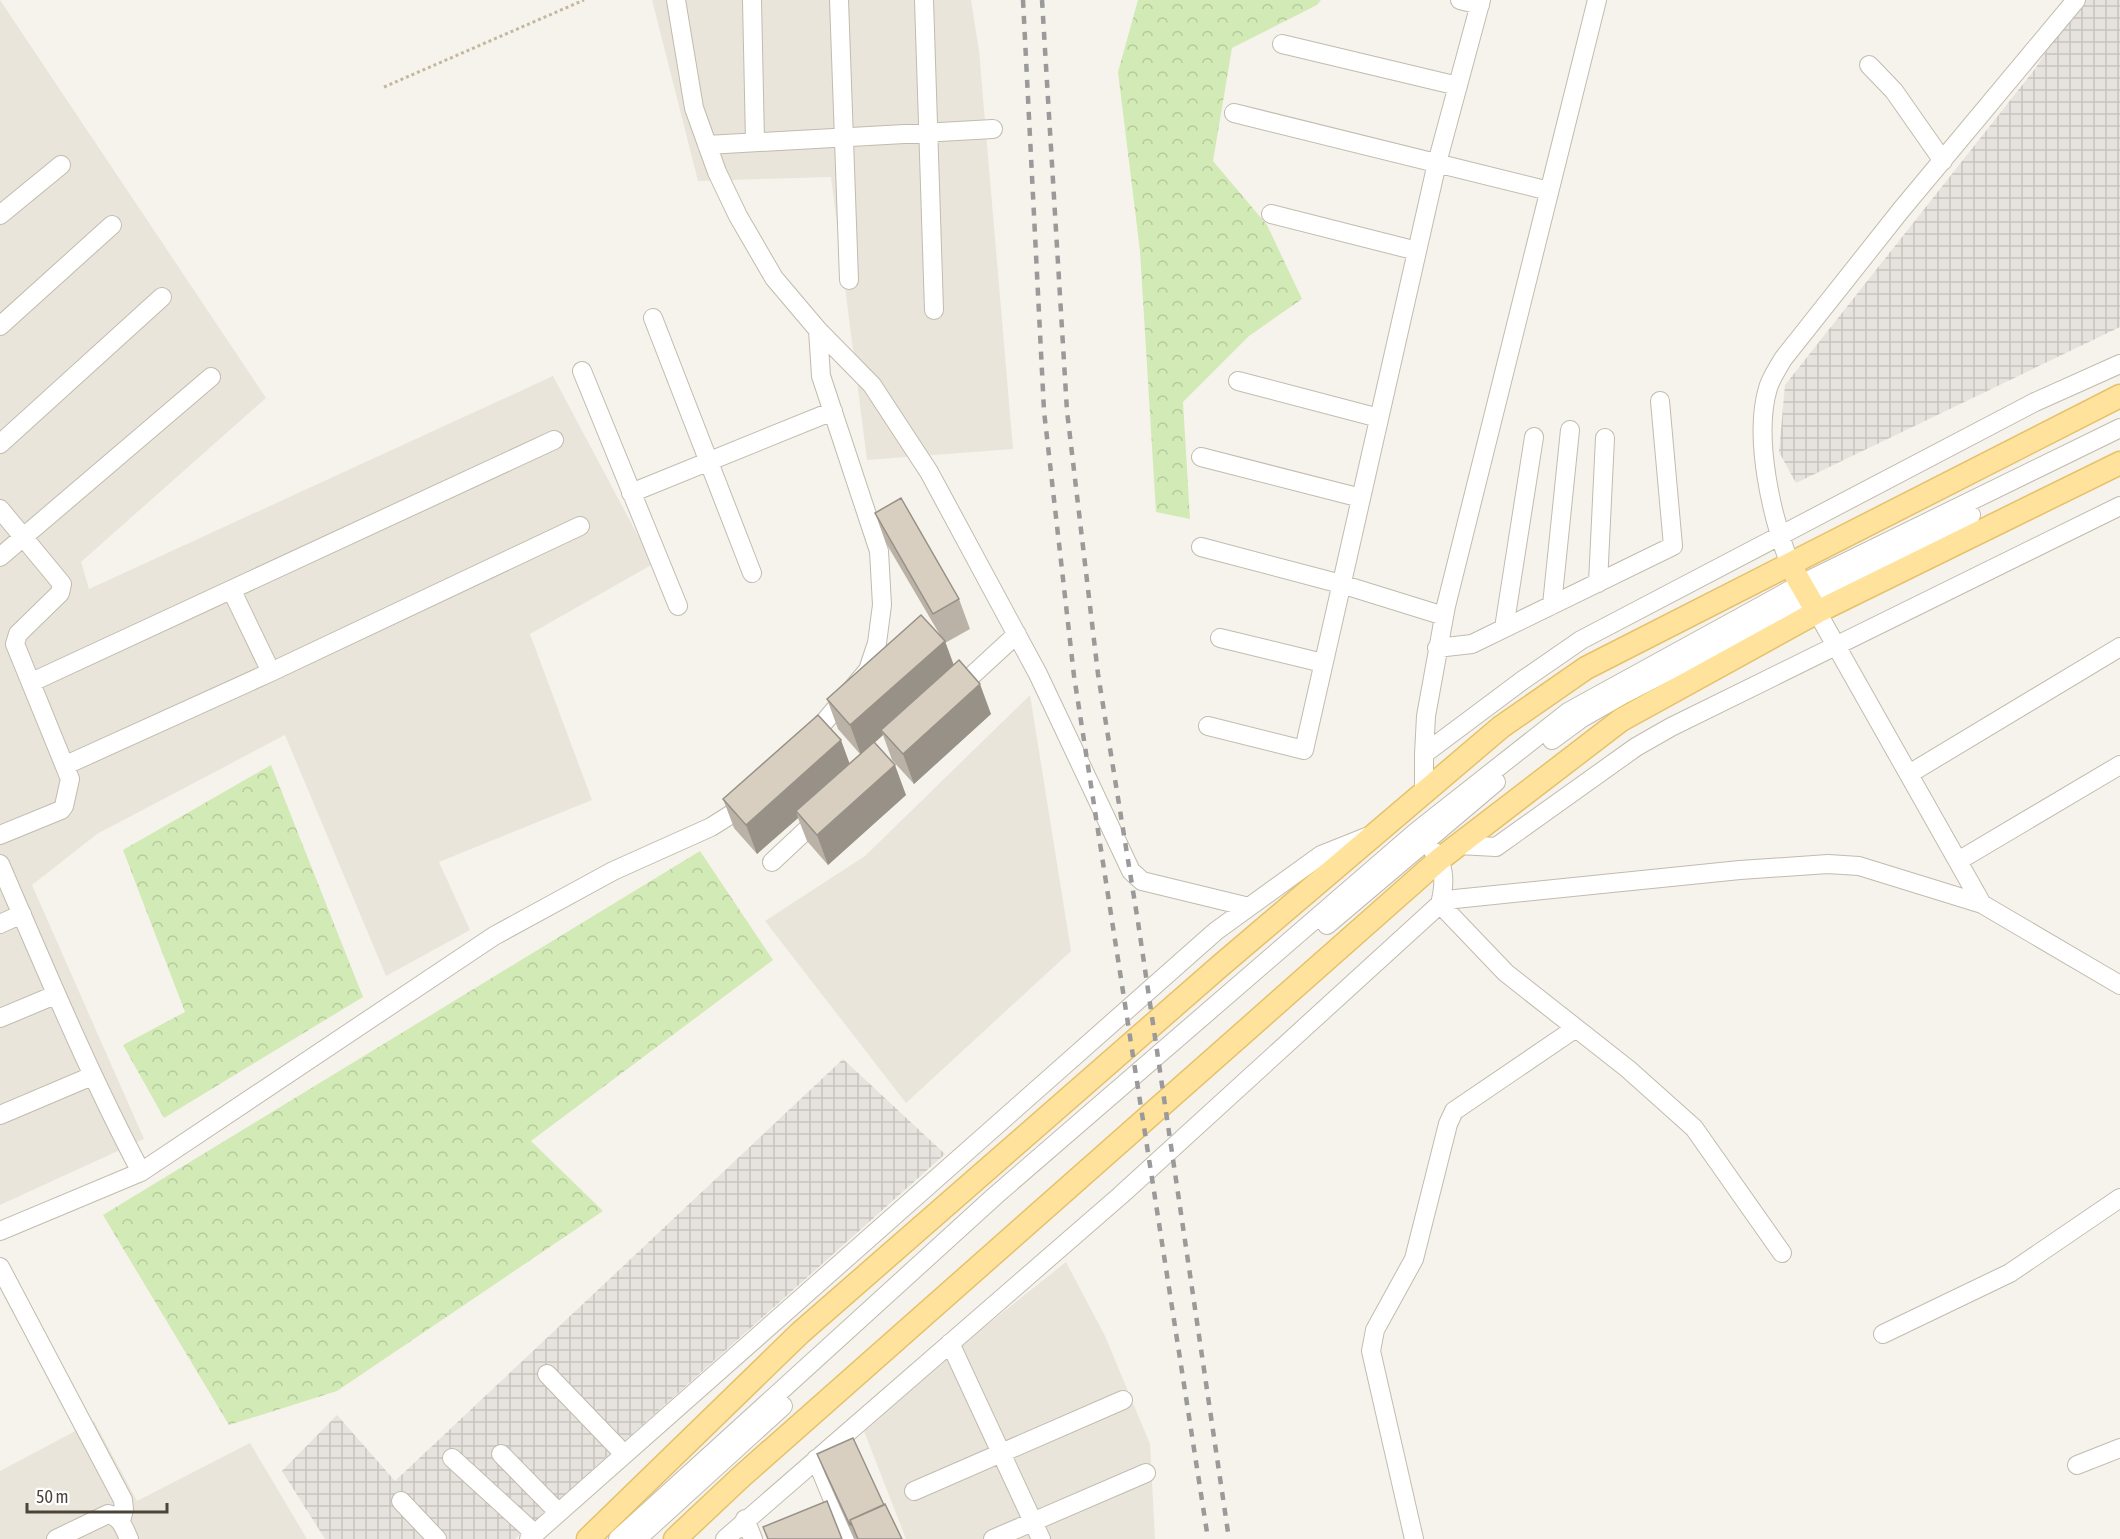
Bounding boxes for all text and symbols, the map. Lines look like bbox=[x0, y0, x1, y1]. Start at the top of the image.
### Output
scale bar bbox=[27, 1476, 166, 1514]
text: 50 m bbox=[36, 1486, 68, 1507]

